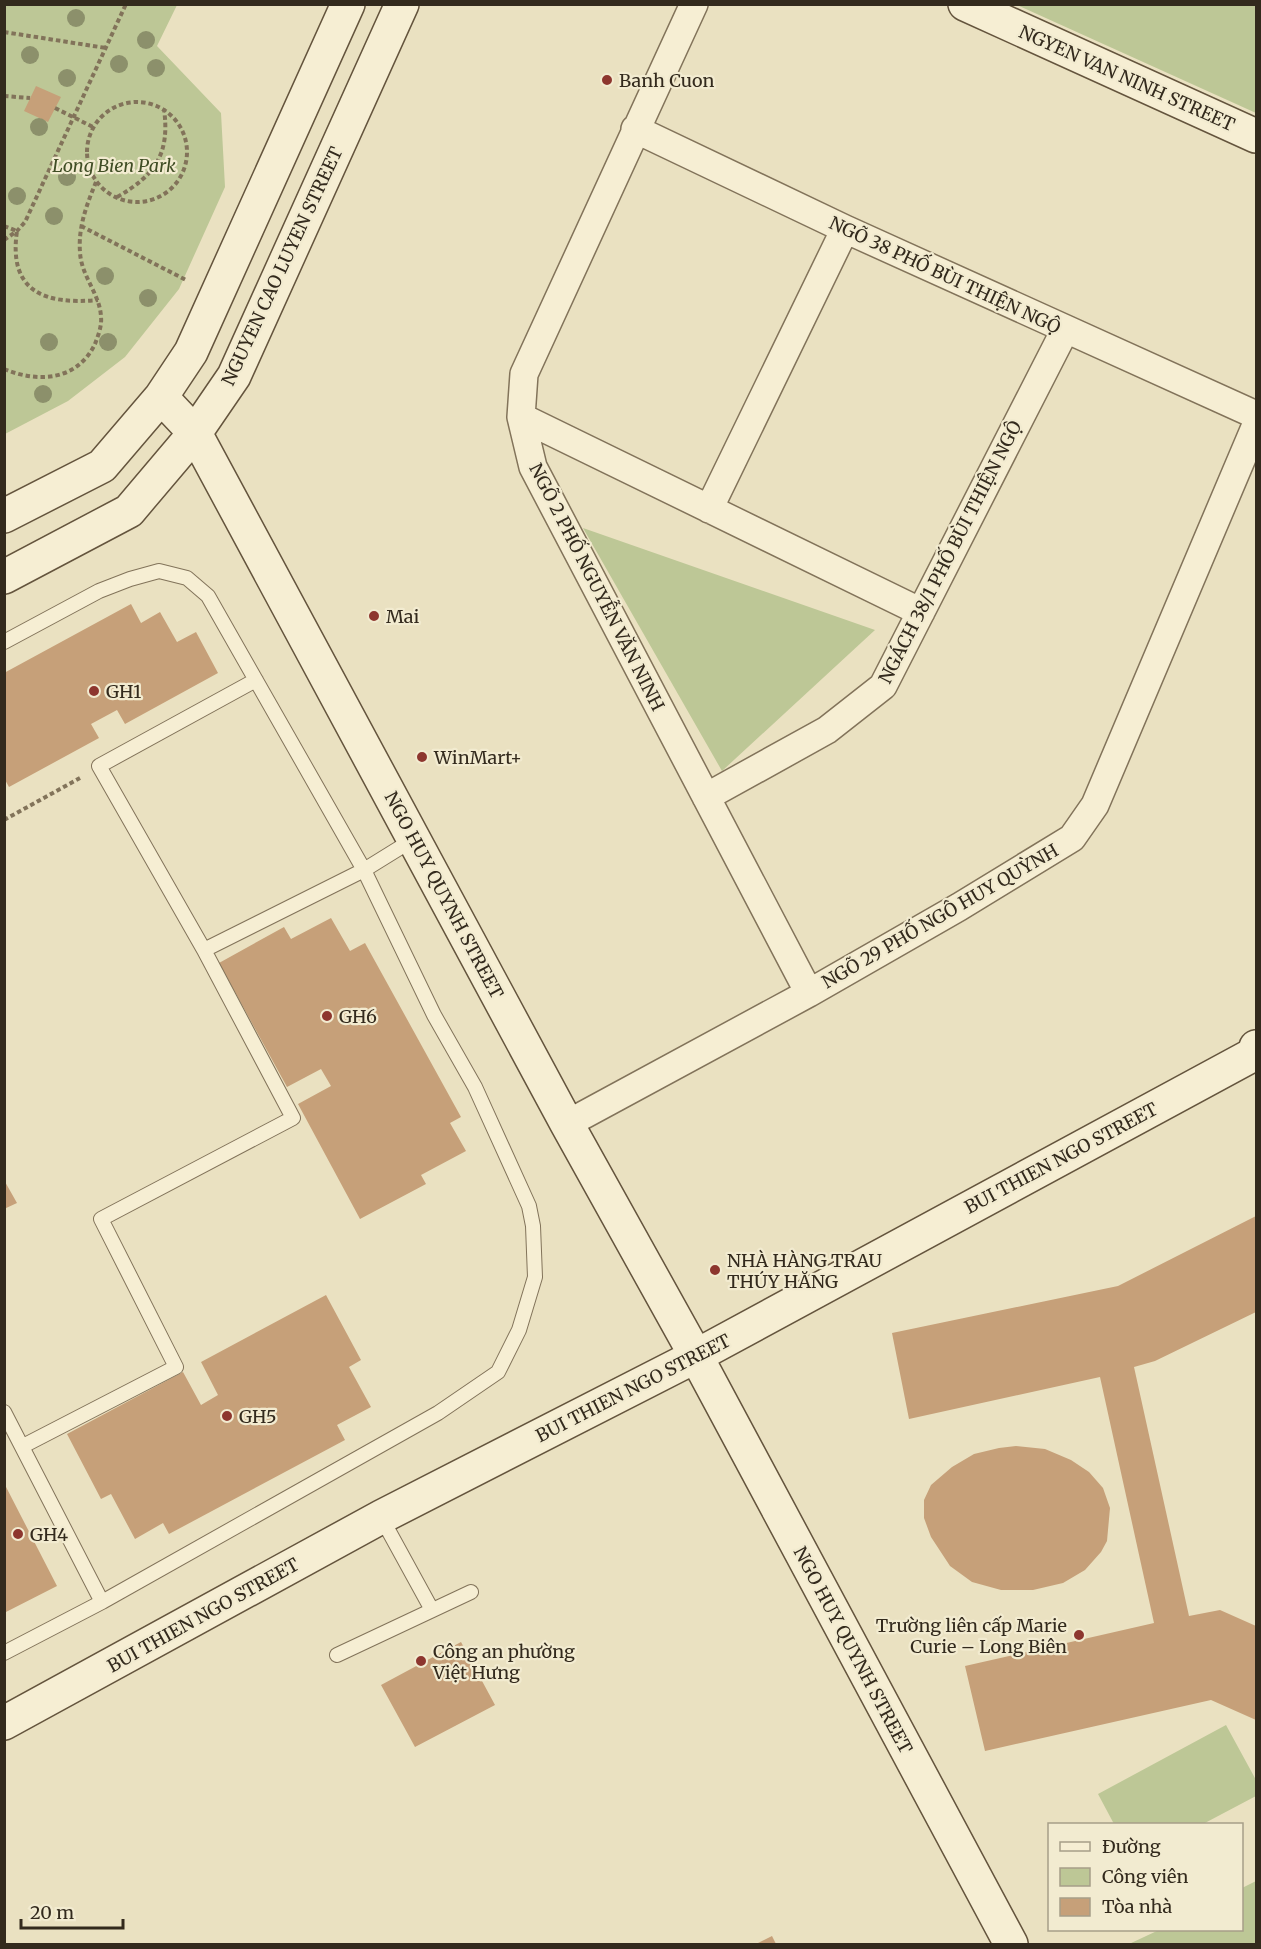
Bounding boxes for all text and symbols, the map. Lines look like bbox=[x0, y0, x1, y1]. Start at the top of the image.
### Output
street label: NGYEN VAN NINH STREET bbox=[1016, 20, 1239, 136]
place label: Banh Cuon bbox=[619, 69, 714, 92]
marker: Banh Cuon bbox=[600, 73, 614, 87]
street label: NGUYEN CAO LUYEN STREET bbox=[216, 143, 348, 389]
park label: Long Bien Park bbox=[52, 154, 176, 177]
street label: NGÕ 38 PHỐ BÙI THIỆN NGỘ bbox=[826, 209, 1065, 339]
street label: NGÁCH 38/1 PHỐ BÙI THIỆN NGỘ bbox=[872, 416, 1027, 687]
street label: NGÕ 2 PHỐ NGUYỄN VĂN NINH bbox=[524, 458, 671, 715]
place label: Mai bbox=[386, 605, 420, 628]
marker: Mai bbox=[367, 609, 381, 623]
place label: GH1 bbox=[106, 680, 141, 703]
marker: GH1 bbox=[87, 684, 101, 698]
place label: WinMart+ bbox=[433, 746, 522, 769]
marker: WinMart+ bbox=[415, 750, 429, 764]
street label: NGO HUY QUYNH STREET bbox=[380, 788, 509, 1003]
street label: NGÕ 29 PHỐ NGÔ HUY QUỲNH bbox=[817, 837, 1062, 993]
place label: GH6 bbox=[339, 1005, 377, 1028]
marker: GH6 bbox=[320, 1009, 334, 1023]
street label: BUI THIEN NGO STREET bbox=[961, 1097, 1162, 1219]
place label: NHÀ HÀNG TRAU THÚY HĂNG bbox=[727, 1249, 883, 1293]
marker: NHÀ HÀNG TRAU THÚY HĂNG bbox=[708, 1263, 722, 1277]
street label: BUI THIEN NGO STREET bbox=[532, 1329, 735, 1447]
place label: GH5 bbox=[239, 1405, 277, 1428]
marker: GH5 bbox=[220, 1409, 234, 1423]
place label: GH4 bbox=[30, 1523, 68, 1546]
marker: GH4 bbox=[11, 1527, 25, 1541]
street label: NGO HUY QUYNH STREET bbox=[789, 1543, 918, 1758]
street label: BUI THIEN NGO STREET bbox=[103, 1553, 303, 1677]
place label: Trường liên cấp Marie Curie – Long Biên bbox=[876, 1614, 1067, 1658]
marker: Trường liên cấp Marie Curie – Long Biên bbox=[1072, 1628, 1086, 1642]
place label: Công an phường Việt Hưng bbox=[432, 1640, 575, 1684]
marker: Công an phường Việt Hưng bbox=[414, 1654, 428, 1668]
legend bbox=[1048, 1823, 1243, 1931]
text: Đường bbox=[1102, 1835, 1161, 1858]
text: Công viên bbox=[1102, 1865, 1188, 1888]
scale bar bbox=[21, 1892, 123, 1930]
text: Tòa nhà bbox=[1102, 1895, 1172, 1918]
text: 20 m bbox=[30, 1901, 74, 1924]

